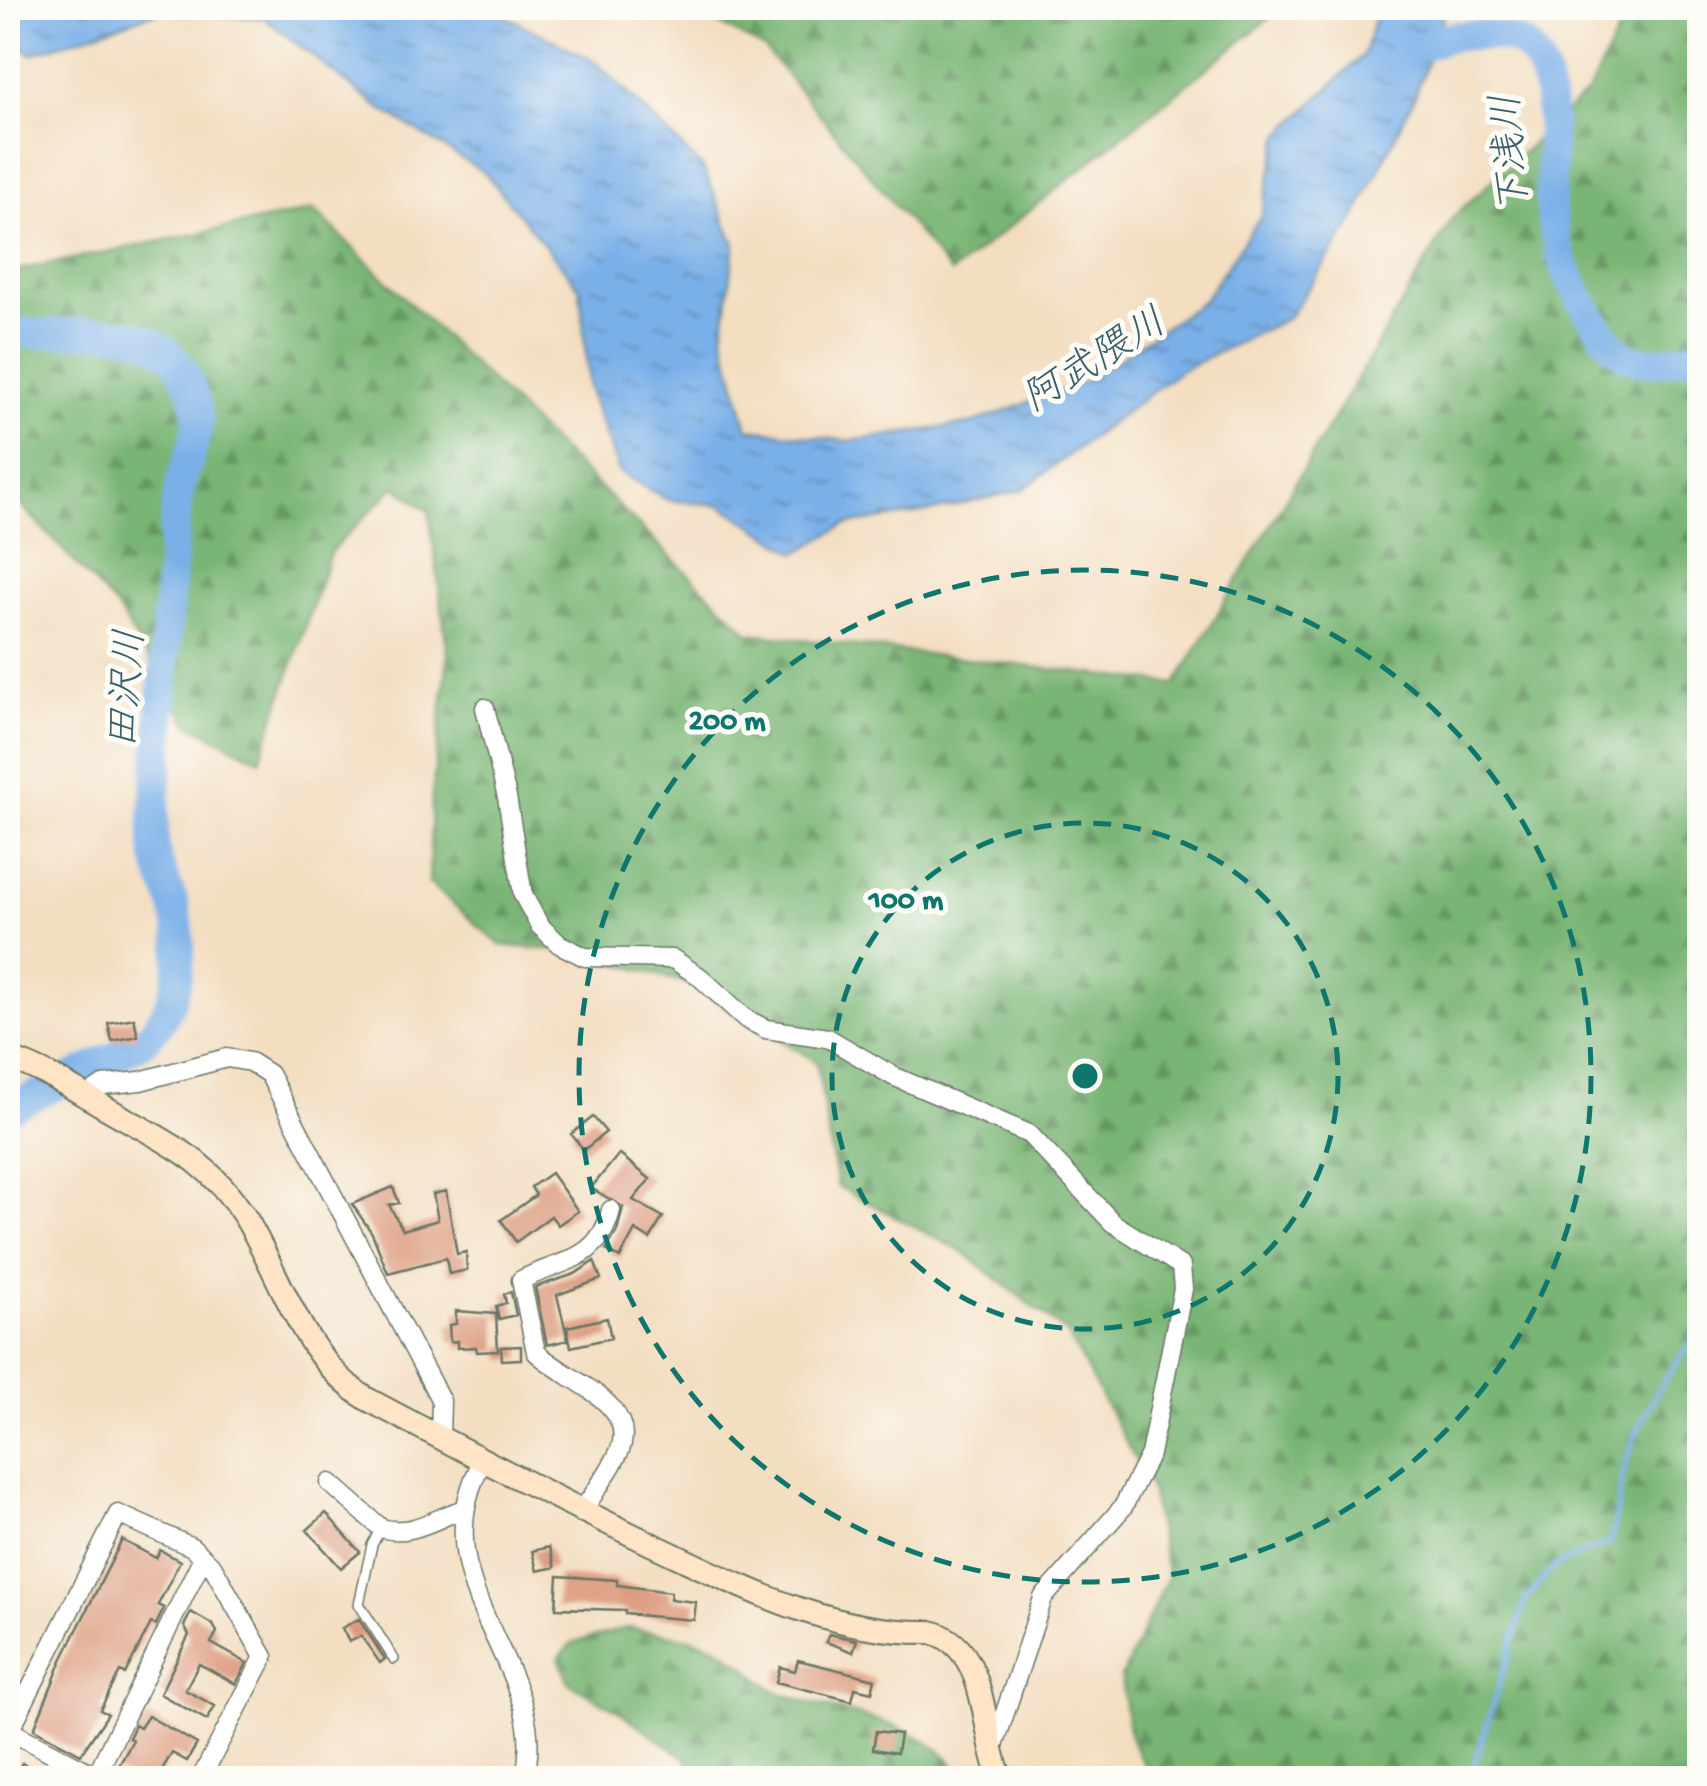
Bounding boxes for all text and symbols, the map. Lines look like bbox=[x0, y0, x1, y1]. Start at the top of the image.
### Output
water label: 下浅川 bbox=[1484, 92, 1543, 215]
water label: 阿武隈川 bbox=[1015, 299, 1177, 426]
water label: 田沢川 bbox=[103, 628, 158, 751]
text: 200 m bbox=[688, 706, 766, 741]
text: 100 m bbox=[868, 885, 944, 920]
centre of rings bbox=[1067, 1058, 1103, 1094]

